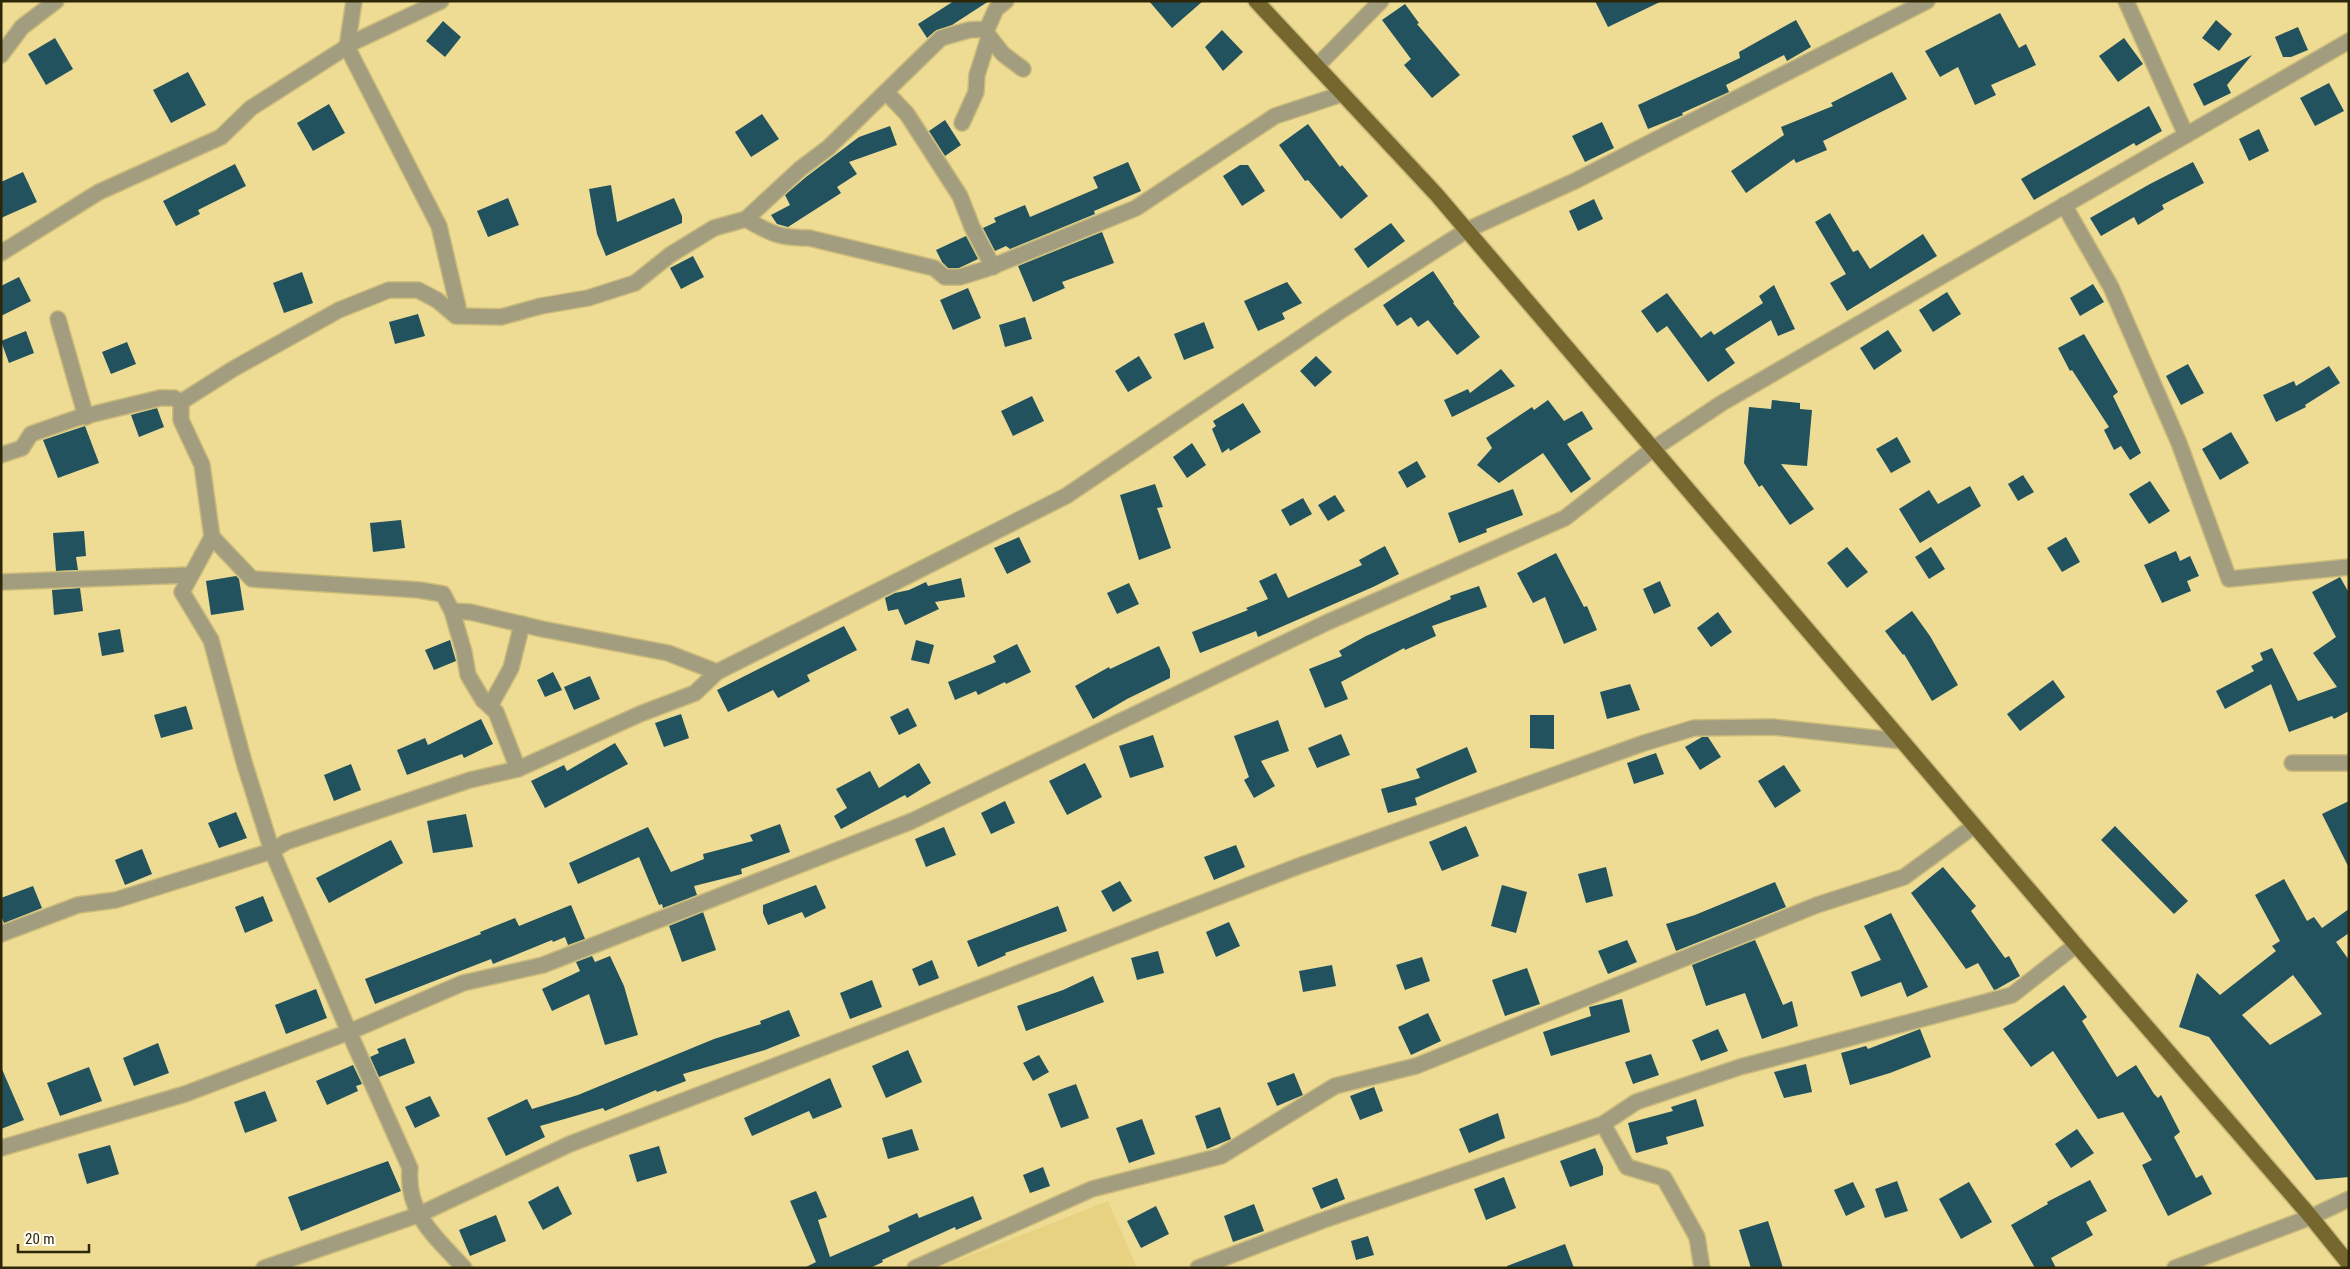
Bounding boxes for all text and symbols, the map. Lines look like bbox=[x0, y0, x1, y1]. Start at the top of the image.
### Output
scale bar bbox=[18, 1222, 89, 1254]
text: 20 m bbox=[25, 1230, 55, 1248]

